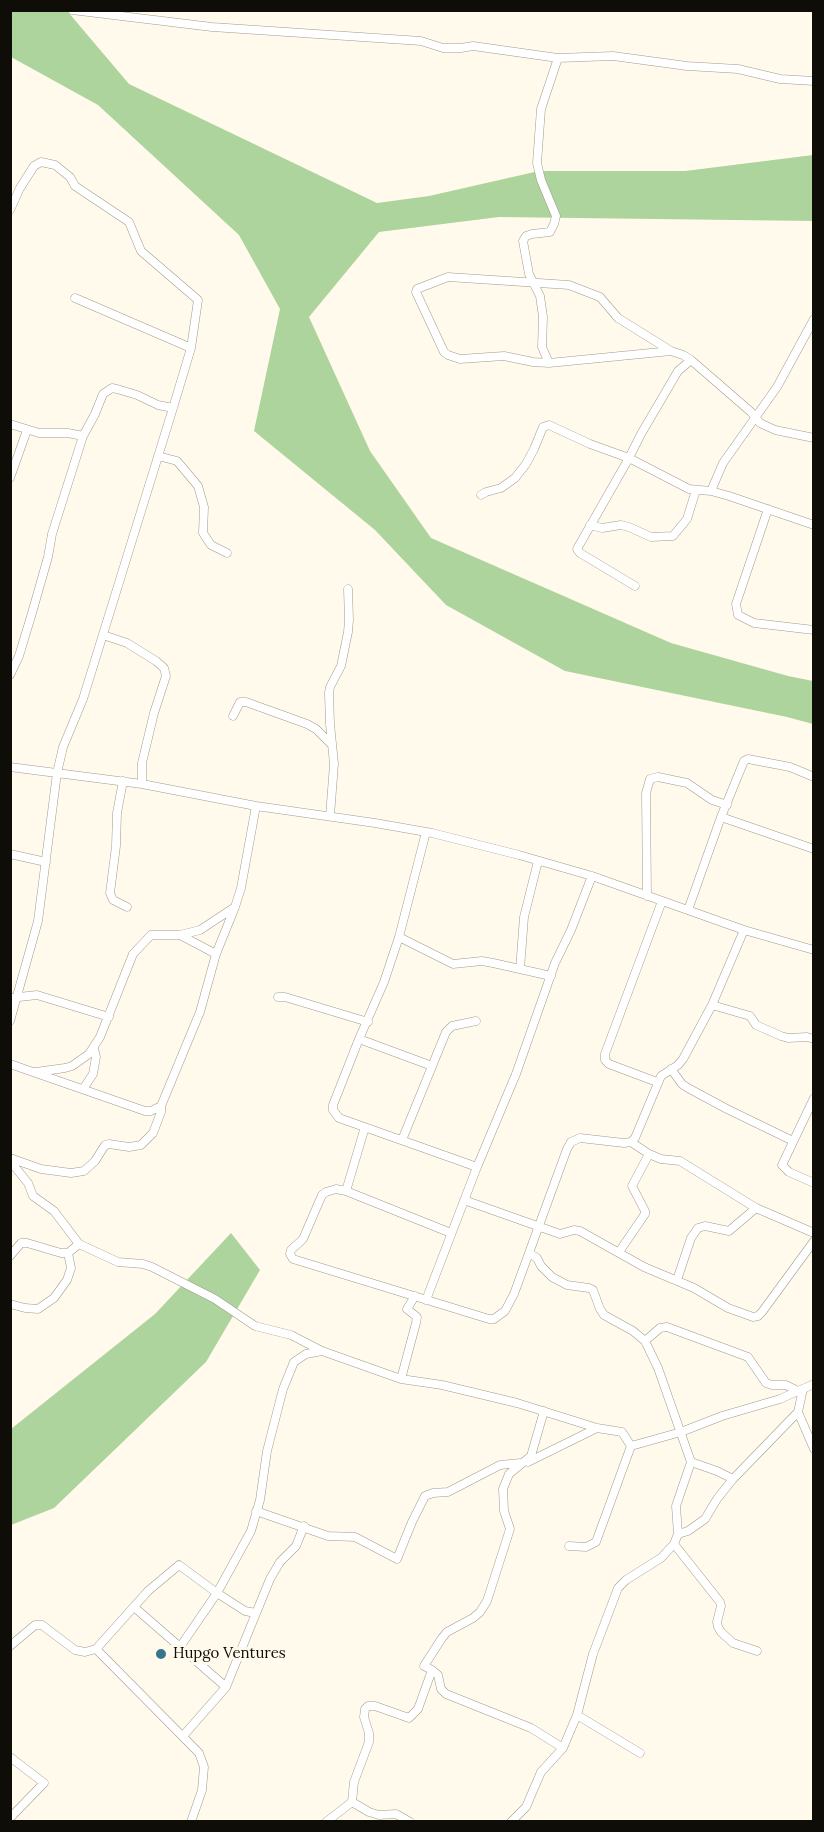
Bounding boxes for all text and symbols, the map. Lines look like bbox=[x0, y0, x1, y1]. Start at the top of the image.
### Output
place label: Hupgo Ventures bbox=[173, 1645, 286, 1663]
marker: Hupgo Ventures bbox=[154, 1647, 168, 1661]

